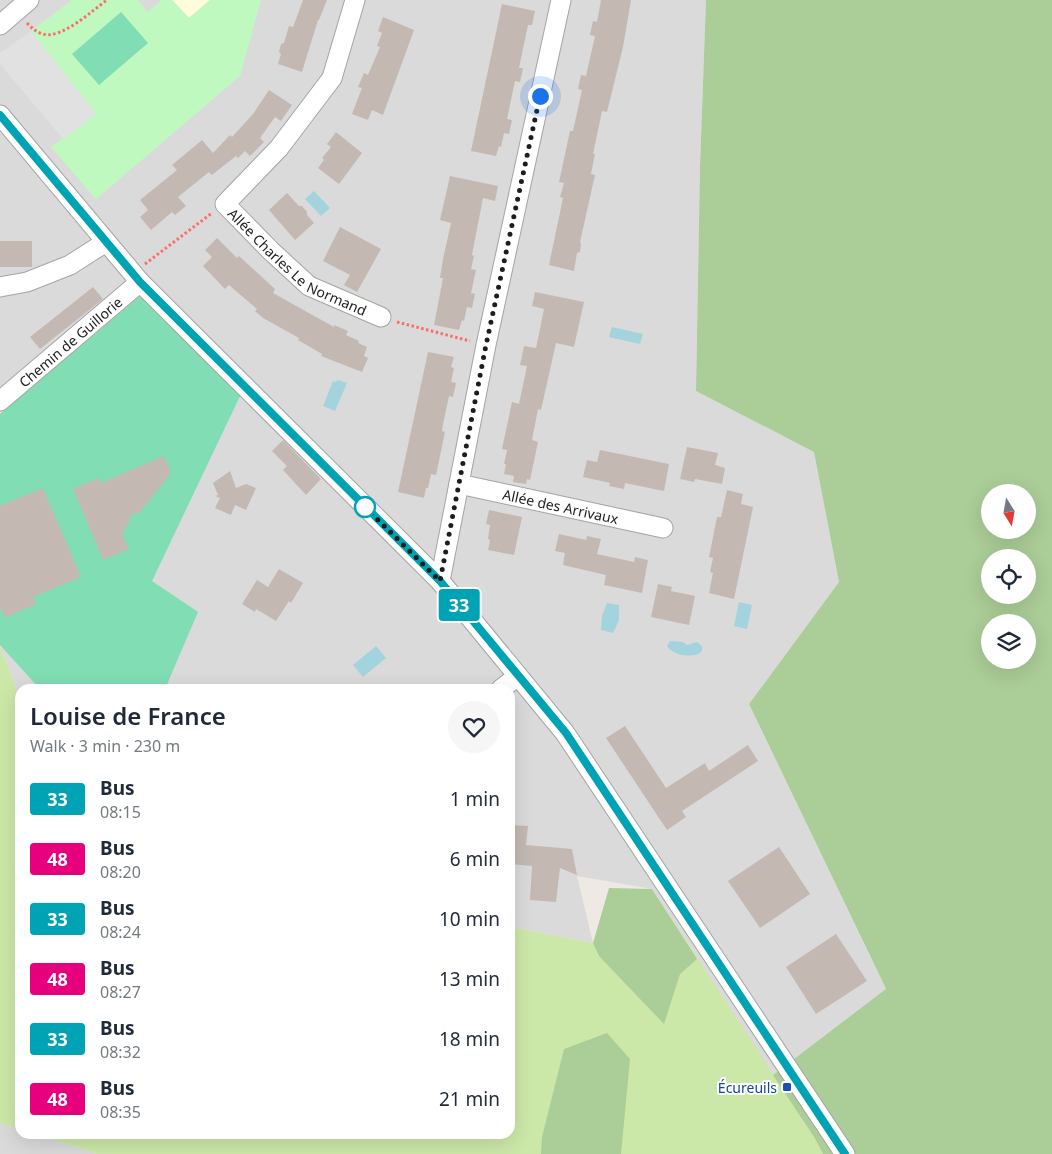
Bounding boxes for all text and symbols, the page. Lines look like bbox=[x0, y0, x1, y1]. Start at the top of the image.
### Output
your location bbox=[528, 84, 553, 109]
street label: Allée Charles Le Normand bbox=[224, 204, 370, 319]
street label: Chemin de Guillorie bbox=[14, 292, 126, 391]
street label: Allée des Arrivaux bbox=[501, 484, 621, 528]
north arrow bbox=[981, 484, 1036, 539]
map controls bbox=[981, 484, 1036, 669]
unlabelled marker bbox=[354, 496, 376, 518]
button: locate bbox=[981, 549, 1036, 604]
line badge: 33 bbox=[436, 589, 482, 621]
text: 33 bbox=[449, 593, 469, 617]
button: layers bbox=[981, 614, 1036, 669]
text: Louise de France bbox=[30, 699, 226, 732]
button: heart bbox=[448, 701, 500, 753]
text: Walk · 3 min · 230 m bbox=[30, 735, 180, 757]
text: Bus bbox=[100, 775, 135, 801]
text: 1 min bbox=[450, 786, 500, 812]
text: 33 bbox=[47, 787, 68, 811]
text: 08:15 bbox=[100, 801, 141, 823]
text: Bus bbox=[100, 835, 135, 861]
text: 6 min bbox=[450, 846, 500, 872]
text: 48 bbox=[47, 847, 68, 871]
text: 08:20 bbox=[100, 861, 141, 883]
text: Bus bbox=[100, 895, 135, 921]
text: 10 min bbox=[439, 906, 500, 932]
text: 33 bbox=[47, 907, 68, 931]
text: 08:24 bbox=[100, 921, 141, 943]
text: Bus bbox=[100, 955, 135, 981]
text: 13 min bbox=[439, 966, 500, 992]
text: 48 bbox=[47, 967, 68, 991]
text: 08:27 bbox=[100, 981, 141, 1003]
text: Bus bbox=[100, 1015, 135, 1041]
text: 18 min bbox=[439, 1026, 500, 1052]
text: 33 bbox=[47, 1027, 68, 1051]
text: 08:32 bbox=[100, 1041, 141, 1063]
text: Bus bbox=[100, 1075, 135, 1101]
place label: Écureuils bbox=[718, 1078, 777, 1097]
marker: Écureuils bbox=[781, 1081, 793, 1093]
text: 21 min bbox=[439, 1086, 500, 1112]
text: 48 bbox=[47, 1087, 68, 1111]
text: 08:35 bbox=[100, 1101, 141, 1123]

